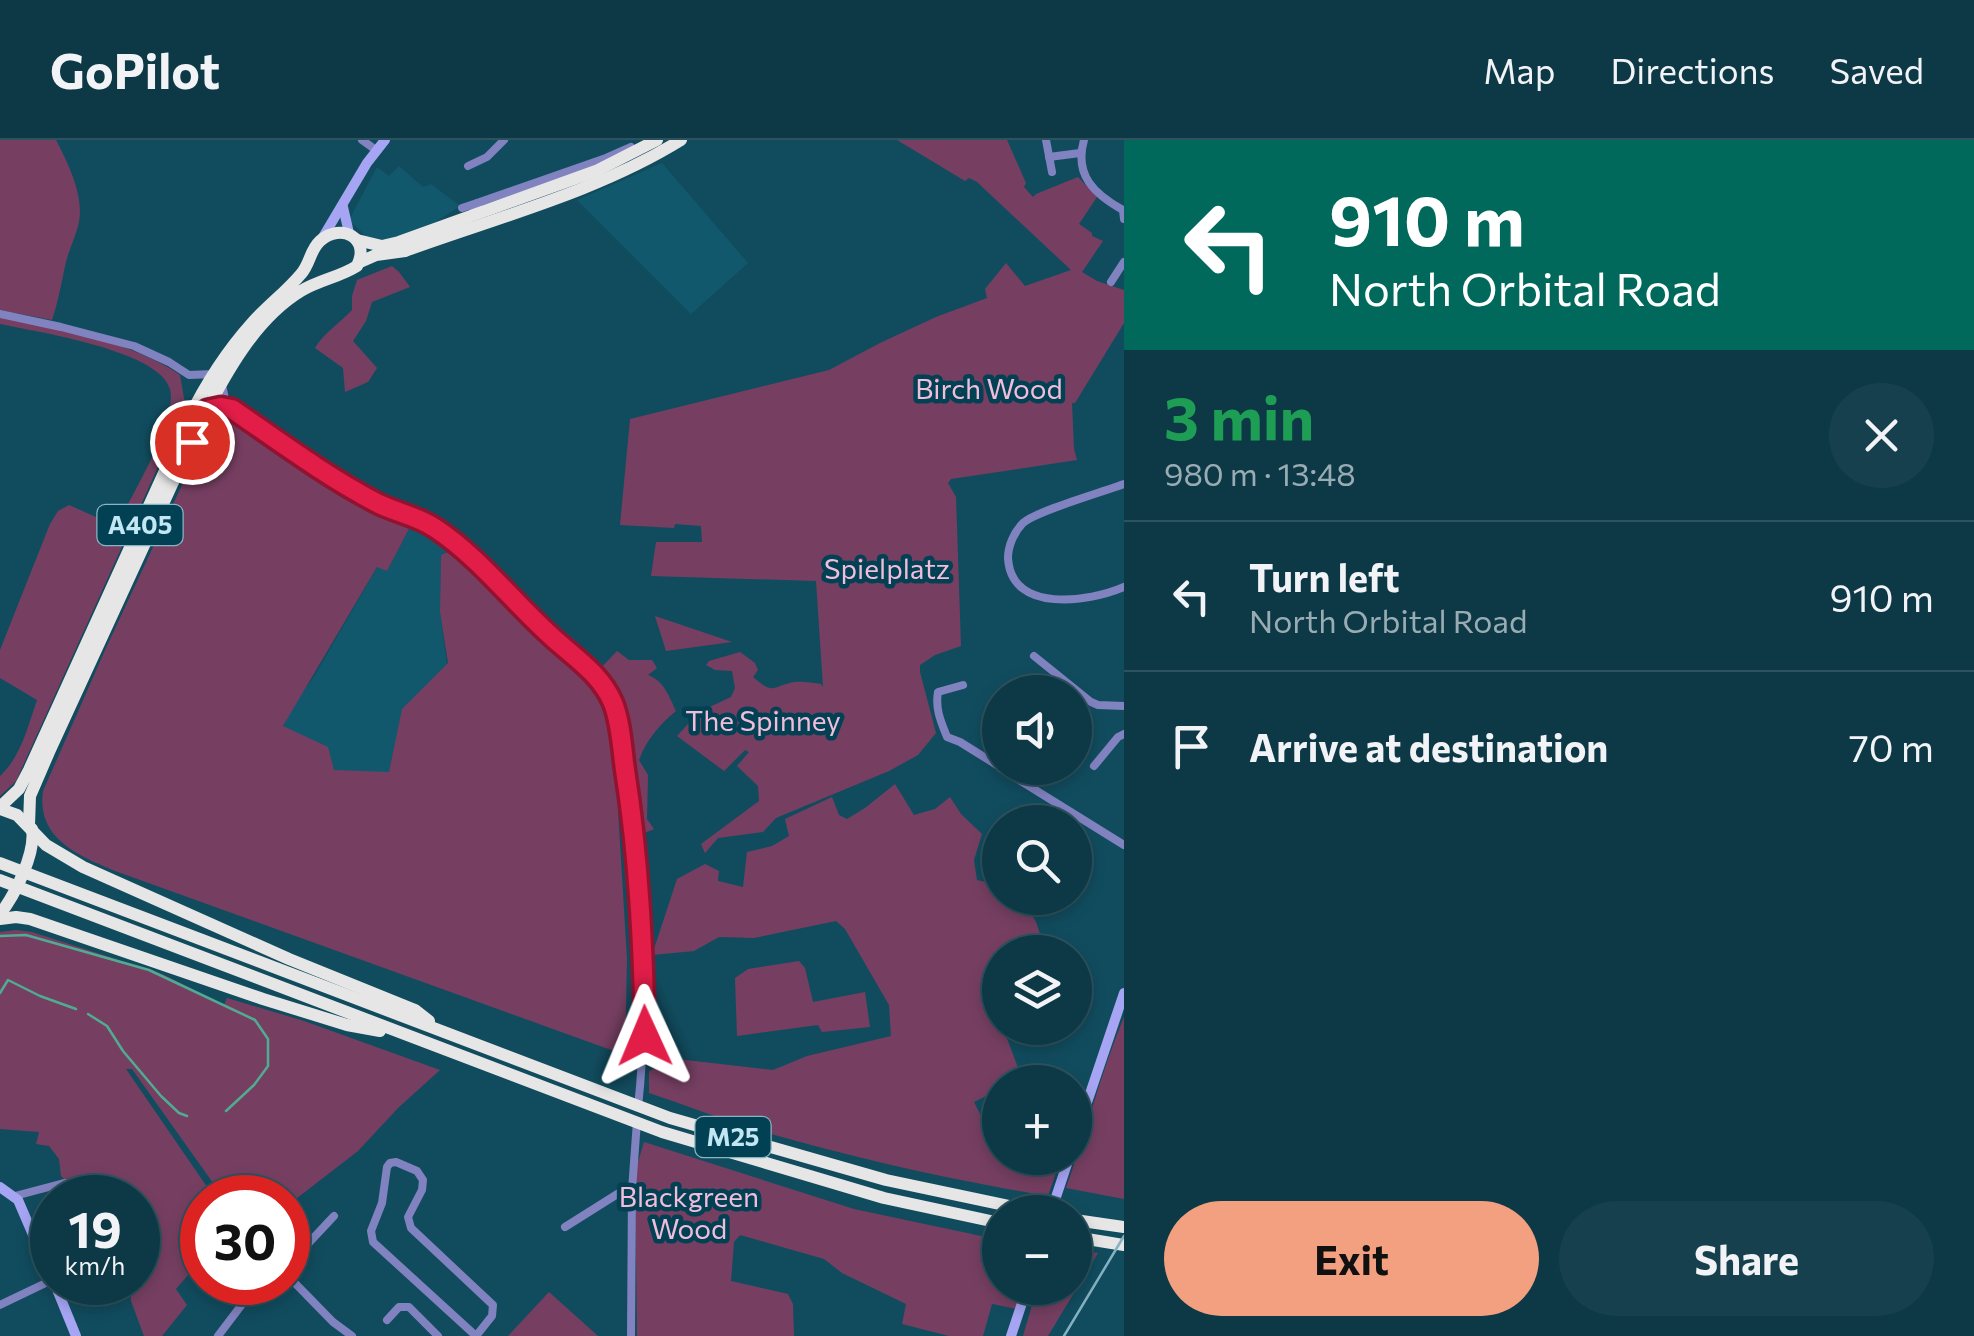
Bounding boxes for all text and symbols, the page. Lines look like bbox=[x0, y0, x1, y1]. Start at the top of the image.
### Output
text: GoPilot bbox=[50, 40, 220, 99]
text: Map bbox=[1483, 48, 1555, 91]
text: Directions bbox=[1610, 48, 1775, 91]
text: Saved bbox=[1830, 48, 1924, 91]
text: 910 m bbox=[1329, 175, 1525, 260]
icon: left bbox=[1164, 180, 1294, 310]
text: North Orbital Road bbox=[1329, 260, 1721, 315]
park label: Birch Wood bbox=[915, 371, 1063, 405]
text: 3 min bbox=[1164, 379, 1314, 452]
button: close bbox=[1829, 383, 1934, 488]
pin bbox=[150, 400, 235, 485]
icon: arrive bbox=[165, 415, 220, 470]
text: 980 m · 13:48 bbox=[1164, 453, 1356, 493]
road number: A405 bbox=[98, 505, 182, 545]
park label: Spielplatz bbox=[824, 551, 950, 585]
text: Turn left bbox=[1249, 553, 1400, 600]
icon: left bbox=[1164, 569, 1219, 624]
text: 910 m bbox=[1829, 573, 1934, 620]
text: North Orbital Road bbox=[1249, 600, 1528, 640]
map controls bbox=[982, 675, 1092, 1305]
button: sound bbox=[982, 675, 1092, 785]
park label: The Spinney bbox=[685, 703, 841, 737]
icon: arrive bbox=[1164, 719, 1219, 774]
text: Arrive at destination bbox=[1249, 723, 1608, 770]
text: 70 m bbox=[1849, 723, 1934, 770]
button: search bbox=[982, 805, 1092, 915]
button: layers bbox=[982, 935, 1092, 1045]
position arrow bbox=[593, 984, 697, 1088]
button: + bbox=[982, 1065, 1092, 1175]
road number: M25 bbox=[696, 1117, 770, 1157]
speed limit sign: 30 bbox=[180, 1175, 310, 1305]
park label: Blackgreen Wood bbox=[619, 1179, 759, 1245]
button: − bbox=[982, 1195, 1092, 1305]
text: 19 bbox=[68, 1197, 122, 1258]
button: Exit bbox=[1164, 1201, 1539, 1316]
button: Share bbox=[1559, 1201, 1934, 1316]
text: km/h bbox=[65, 1250, 125, 1280]

